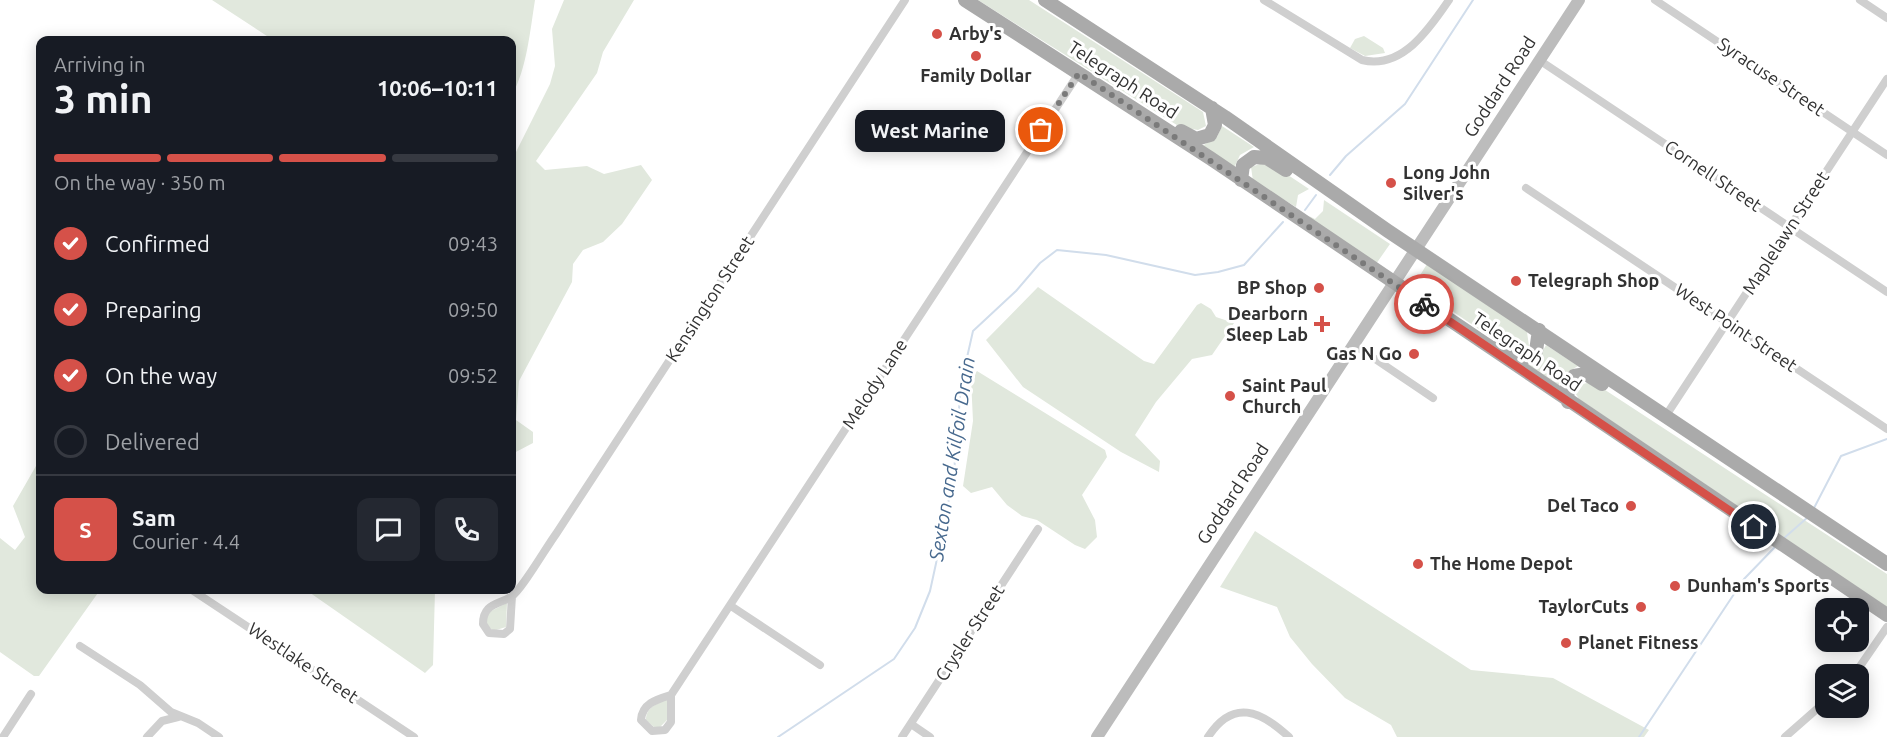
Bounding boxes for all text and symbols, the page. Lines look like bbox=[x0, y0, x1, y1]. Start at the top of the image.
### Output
place label: Arby's bbox=[949, 23, 1002, 43]
marker: Arby's bbox=[930, 27, 944, 41]
street label: Goddard Road bbox=[1459, 32, 1539, 140]
street label: Syracuse Street bbox=[1714, 33, 1829, 119]
street label: Telegraph Road bbox=[1065, 36, 1182, 122]
marker: Family Dollar bbox=[969, 49, 983, 63]
text: Arriving in bbox=[54, 53, 145, 76]
place label: Family Dollar bbox=[920, 65, 1032, 85]
text: 10:06–10:11 bbox=[377, 75, 498, 100]
text: 3 min bbox=[54, 77, 153, 120]
pin bbox=[1015, 104, 1066, 155]
callout: West Marine bbox=[855, 109, 1005, 151]
icon: bag bbox=[1024, 113, 1057, 146]
text: West Marine bbox=[871, 119, 989, 142]
street label: Cornell Street bbox=[1661, 135, 1766, 215]
place label: Long John Silver's bbox=[1403, 162, 1490, 203]
street label: Maplelawn Street bbox=[1738, 167, 1832, 298]
text: On the way · 350 m bbox=[54, 171, 226, 194]
marker: Long John Silver's bbox=[1384, 176, 1398, 190]
icon: check bbox=[54, 227, 87, 260]
text: Confirmed bbox=[105, 231, 210, 256]
text: 09:43 bbox=[448, 232, 498, 255]
street label: Kensington Street bbox=[661, 232, 757, 365]
place label: Telegraph Shop bbox=[1528, 270, 1659, 290]
courier bbox=[1394, 274, 1454, 334]
marker: Telegraph Shop bbox=[1509, 274, 1523, 288]
place label: BP Shop bbox=[1237, 277, 1307, 297]
street label: West Point Street bbox=[1672, 279, 1801, 375]
marker: BP Shop bbox=[1312, 281, 1326, 295]
icon: bike bbox=[1408, 288, 1441, 321]
icon: check bbox=[54, 293, 87, 326]
text: Preparing bbox=[105, 297, 202, 322]
text: 09:50 bbox=[448, 298, 498, 321]
place label: Dearborn Sleep Lab bbox=[1226, 303, 1308, 344]
street label: Telegraph Road bbox=[1470, 307, 1586, 395]
marker: Dearborn Sleep Lab bbox=[1313, 315, 1331, 333]
street label: Melody Lane bbox=[838, 335, 911, 432]
place label: Gas N Go bbox=[1326, 343, 1402, 363]
marker: Gas N Go bbox=[1407, 347, 1421, 361]
water label: Sexton and Kilfoil Drain bbox=[924, 355, 979, 564]
icon: check bbox=[54, 359, 87, 392]
text: On the way bbox=[105, 363, 217, 388]
text: 09:52 bbox=[448, 364, 498, 387]
place label: Saint Paul Church bbox=[1242, 375, 1327, 416]
marker: Saint Paul Church bbox=[1223, 389, 1237, 403]
text: Delivered bbox=[105, 429, 200, 454]
street label: Goddard Road bbox=[1192, 439, 1272, 547]
place label: Del Taco bbox=[1547, 495, 1619, 515]
button: chat bbox=[357, 498, 420, 561]
button: phone bbox=[435, 498, 498, 561]
marker: Del Taco bbox=[1624, 499, 1638, 513]
pin bbox=[1728, 501, 1779, 552]
text: Sam bbox=[132, 505, 176, 530]
icon: home bbox=[1737, 510, 1770, 543]
text: S bbox=[79, 517, 92, 542]
text: Courier · 4.4 bbox=[132, 530, 240, 553]
place label: The Home Depot bbox=[1430, 553, 1573, 573]
marker: The Home Depot bbox=[1411, 557, 1425, 571]
place label: Dunham's Sports bbox=[1687, 575, 1830, 595]
marker: Dunham's Sports bbox=[1668, 579, 1682, 593]
street label: Crysler Street bbox=[931, 581, 1008, 684]
place label: TaylorCuts bbox=[1538, 596, 1629, 616]
map controls bbox=[1815, 598, 1869, 718]
button: locate bbox=[1815, 598, 1869, 652]
marker: TaylorCuts bbox=[1634, 600, 1648, 614]
street label: Westlake Street bbox=[245, 618, 362, 706]
place label: Planet Fitness bbox=[1578, 632, 1699, 652]
marker: Planet Fitness bbox=[1559, 636, 1573, 650]
button: layers bbox=[1815, 664, 1869, 718]

